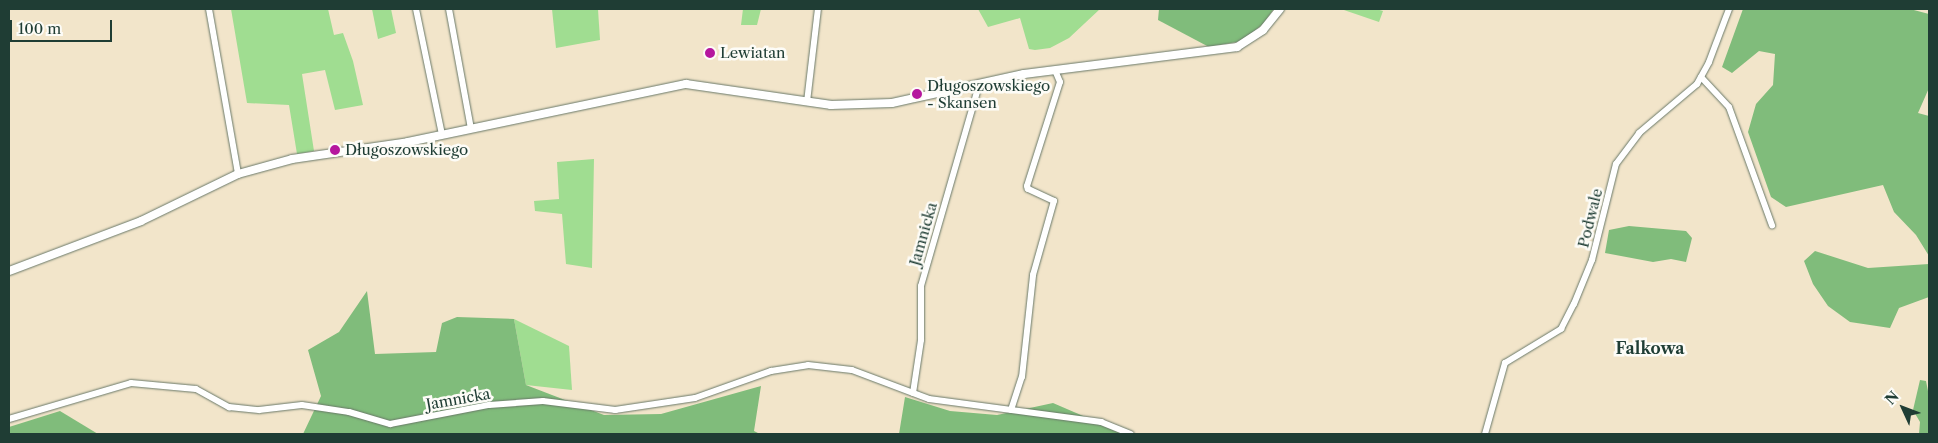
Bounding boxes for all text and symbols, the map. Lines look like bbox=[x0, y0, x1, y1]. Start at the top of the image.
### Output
scale bar bbox=[12, 10, 115, 42]
text: 100 m bbox=[18, 19, 61, 38]
place label: Lewiatan bbox=[720, 44, 785, 62]
marker: Lewiatan bbox=[704, 47, 716, 59]
place label: Długoszowskiego - Skansen bbox=[927, 76, 1050, 111]
marker: Długoszowskiego - Skansen bbox=[911, 88, 923, 100]
place label: Długoszowskiego bbox=[345, 141, 468, 159]
marker: Długoszowskiego bbox=[329, 144, 341, 156]
street label: Podwale bbox=[1574, 186, 1606, 250]
street label: Jamnicka bbox=[905, 200, 941, 268]
district label: Falkowa bbox=[1615, 338, 1685, 358]
north arrow bbox=[1878, 383, 1928, 433]
street label: Jamnicka bbox=[424, 384, 492, 414]
text: N bbox=[1881, 387, 1903, 408]

